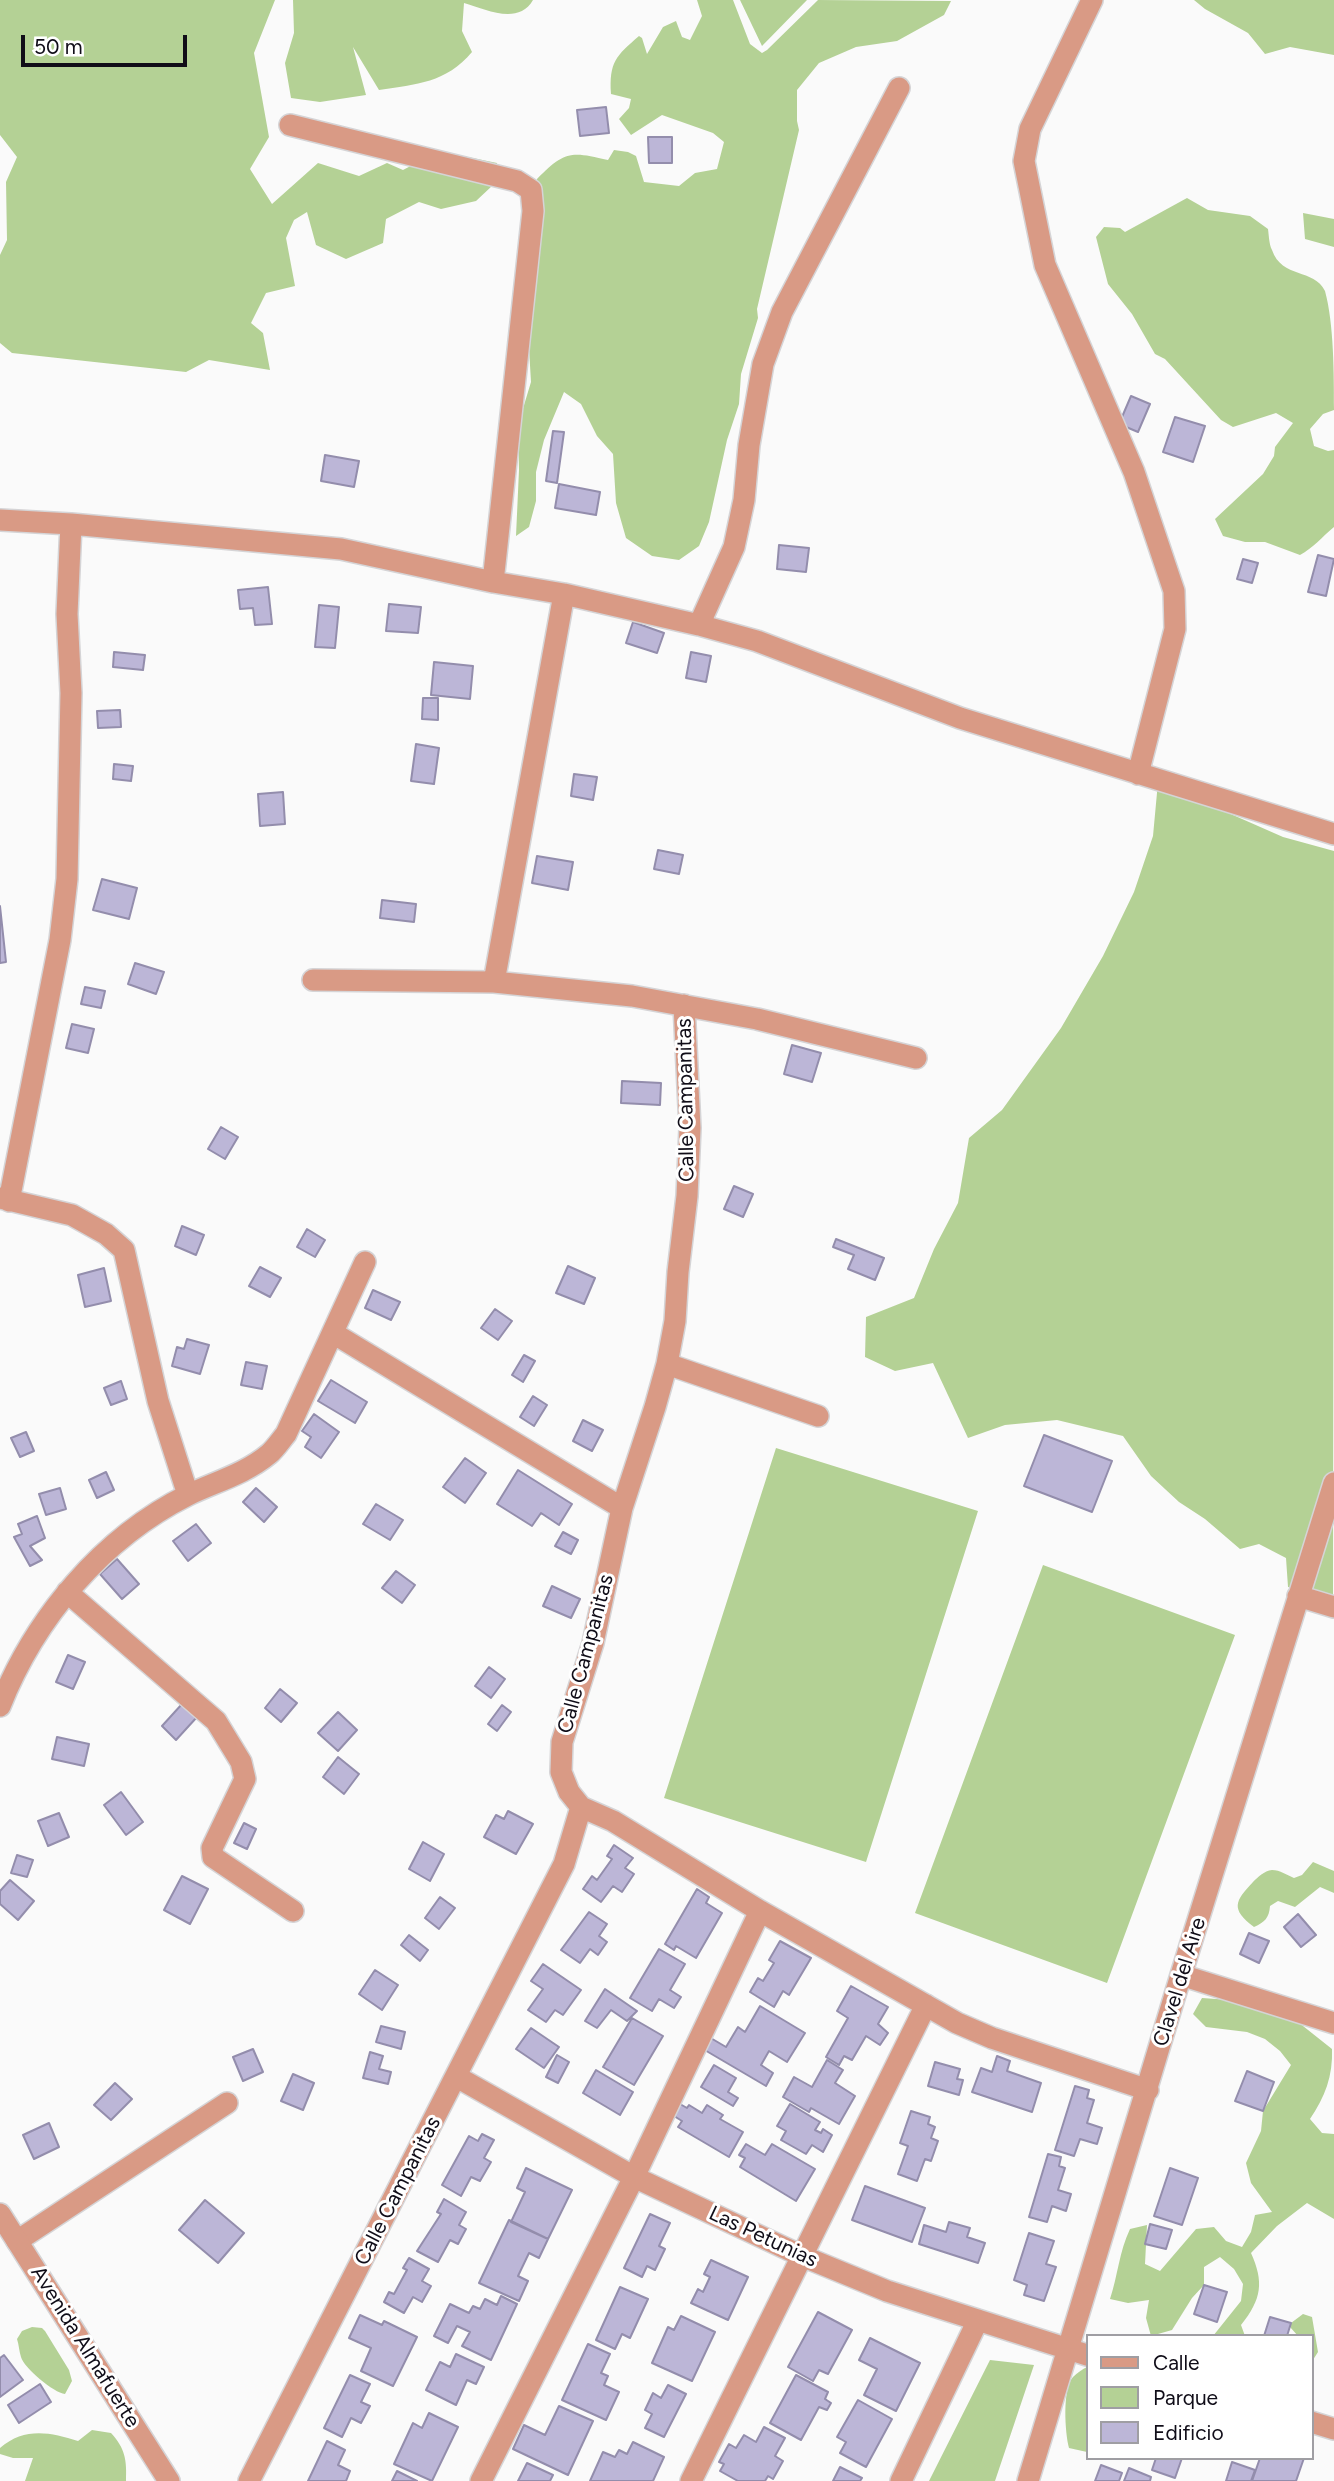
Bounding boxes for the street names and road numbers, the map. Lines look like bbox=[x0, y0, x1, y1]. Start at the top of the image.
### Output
street label: Calle Campanitas bbox=[672, 1018, 700, 1182]
street label: Calle Campanitas bbox=[553, 1572, 619, 1736]
street label: Clavel del Aire bbox=[1148, 1914, 1212, 2050]
street label: Calle Campanitas bbox=[350, 2112, 446, 2270]
street label: Las Petunias bbox=[705, 2201, 821, 2273]
street label: Avenida Almafuerte bbox=[25, 2262, 145, 2432]

